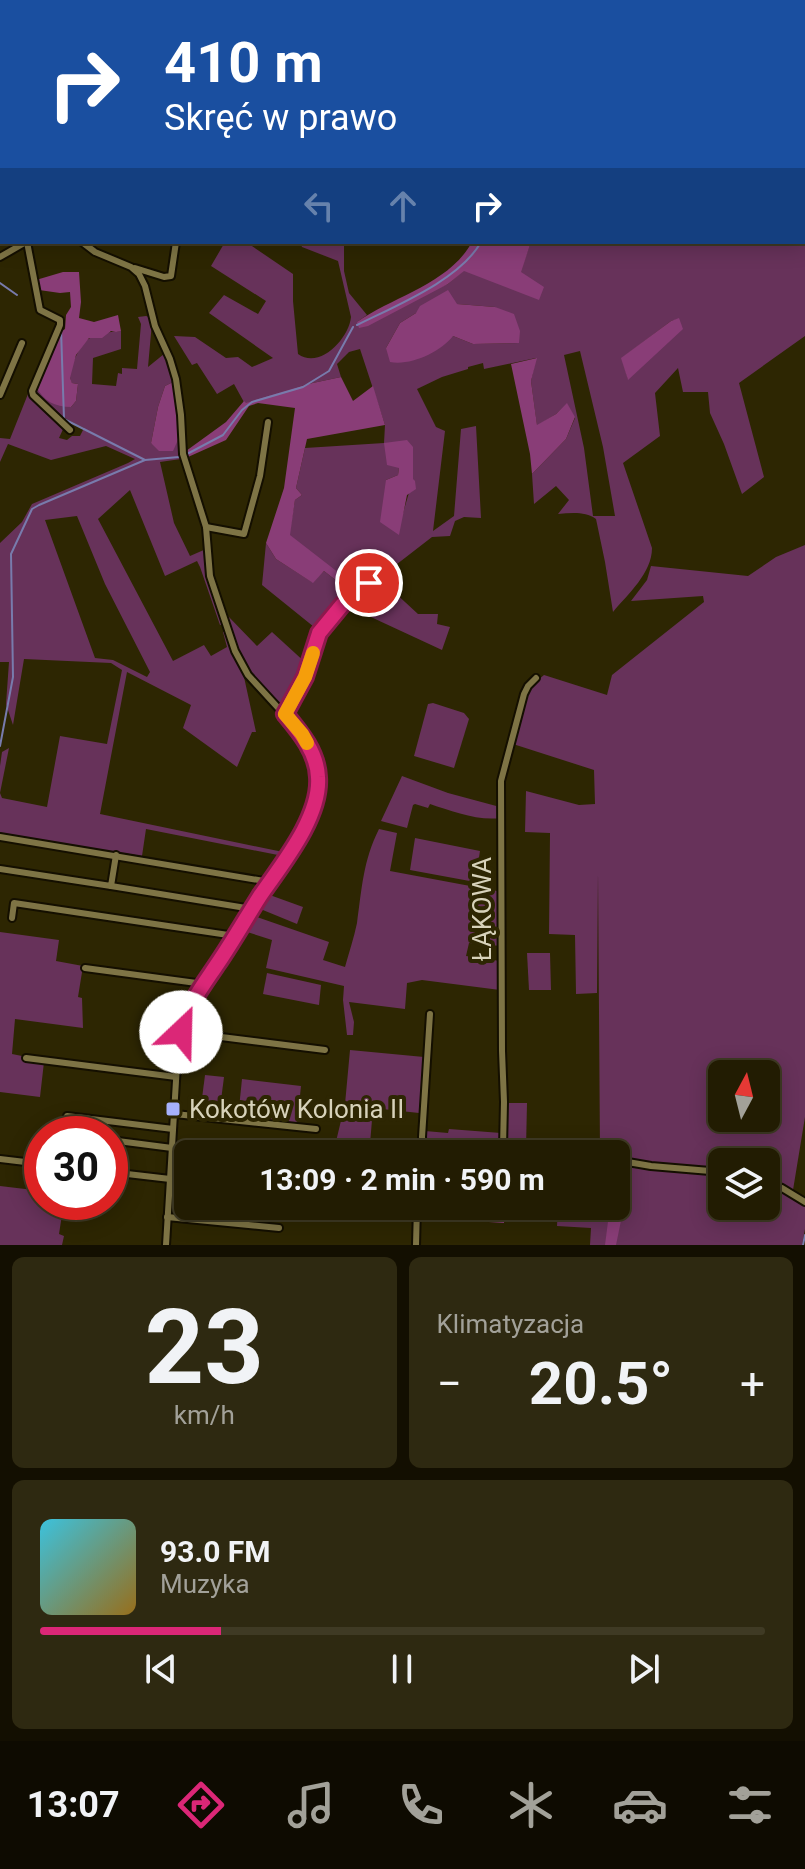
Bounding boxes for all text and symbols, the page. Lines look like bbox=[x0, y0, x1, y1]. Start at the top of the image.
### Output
text: 410 m bbox=[164, 30, 323, 96]
icon: right bbox=[32, 32, 136, 136]
text: Skręć w prawo bbox=[164, 97, 397, 139]
icon: left bbox=[297, 184, 341, 228]
icon: ahead bbox=[381, 184, 425, 228]
icon: right bbox=[465, 184, 509, 228]
pin bbox=[335, 549, 403, 617]
icon: arrive bbox=[347, 561, 391, 605]
street label: ŁĄKOWA bbox=[467, 857, 497, 961]
position arrow bbox=[139, 990, 223, 1074]
north arrow bbox=[708, 1060, 780, 1132]
map controls bbox=[708, 1060, 780, 1220]
place label: Kokotów Kolonia II bbox=[189, 1094, 404, 1124]
marker: Kokotów Kolonia II bbox=[164, 1100, 182, 1118]
speed limit sign: 30 bbox=[24, 1116, 128, 1220]
button: layers bbox=[708, 1148, 780, 1220]
text: 13:09 · 2 min · 590 m bbox=[259, 1162, 545, 1197]
text: 23 bbox=[145, 1287, 264, 1408]
text: Klimatyzacja bbox=[437, 1309, 584, 1339]
text: 20.5° bbox=[529, 1348, 673, 1419]
text: − bbox=[437, 1358, 462, 1410]
text: + bbox=[740, 1358, 765, 1410]
text: km/h bbox=[174, 1400, 235, 1430]
text: 93.0 FM bbox=[160, 1534, 271, 1569]
text: Muzyka bbox=[160, 1569, 250, 1599]
icon: previous bbox=[139, 1647, 183, 1691]
icon: pause bbox=[380, 1647, 424, 1691]
icon: next bbox=[622, 1647, 666, 1691]
icon: directions bbox=[173, 1777, 229, 1833]
icon: music bbox=[283, 1777, 339, 1833]
icon: phone bbox=[393, 1777, 449, 1833]
icon: climate bbox=[503, 1777, 559, 1833]
icon: car bbox=[612, 1777, 668, 1833]
icon: filters bbox=[722, 1777, 778, 1833]
text: 13:07 bbox=[27, 1784, 120, 1826]

